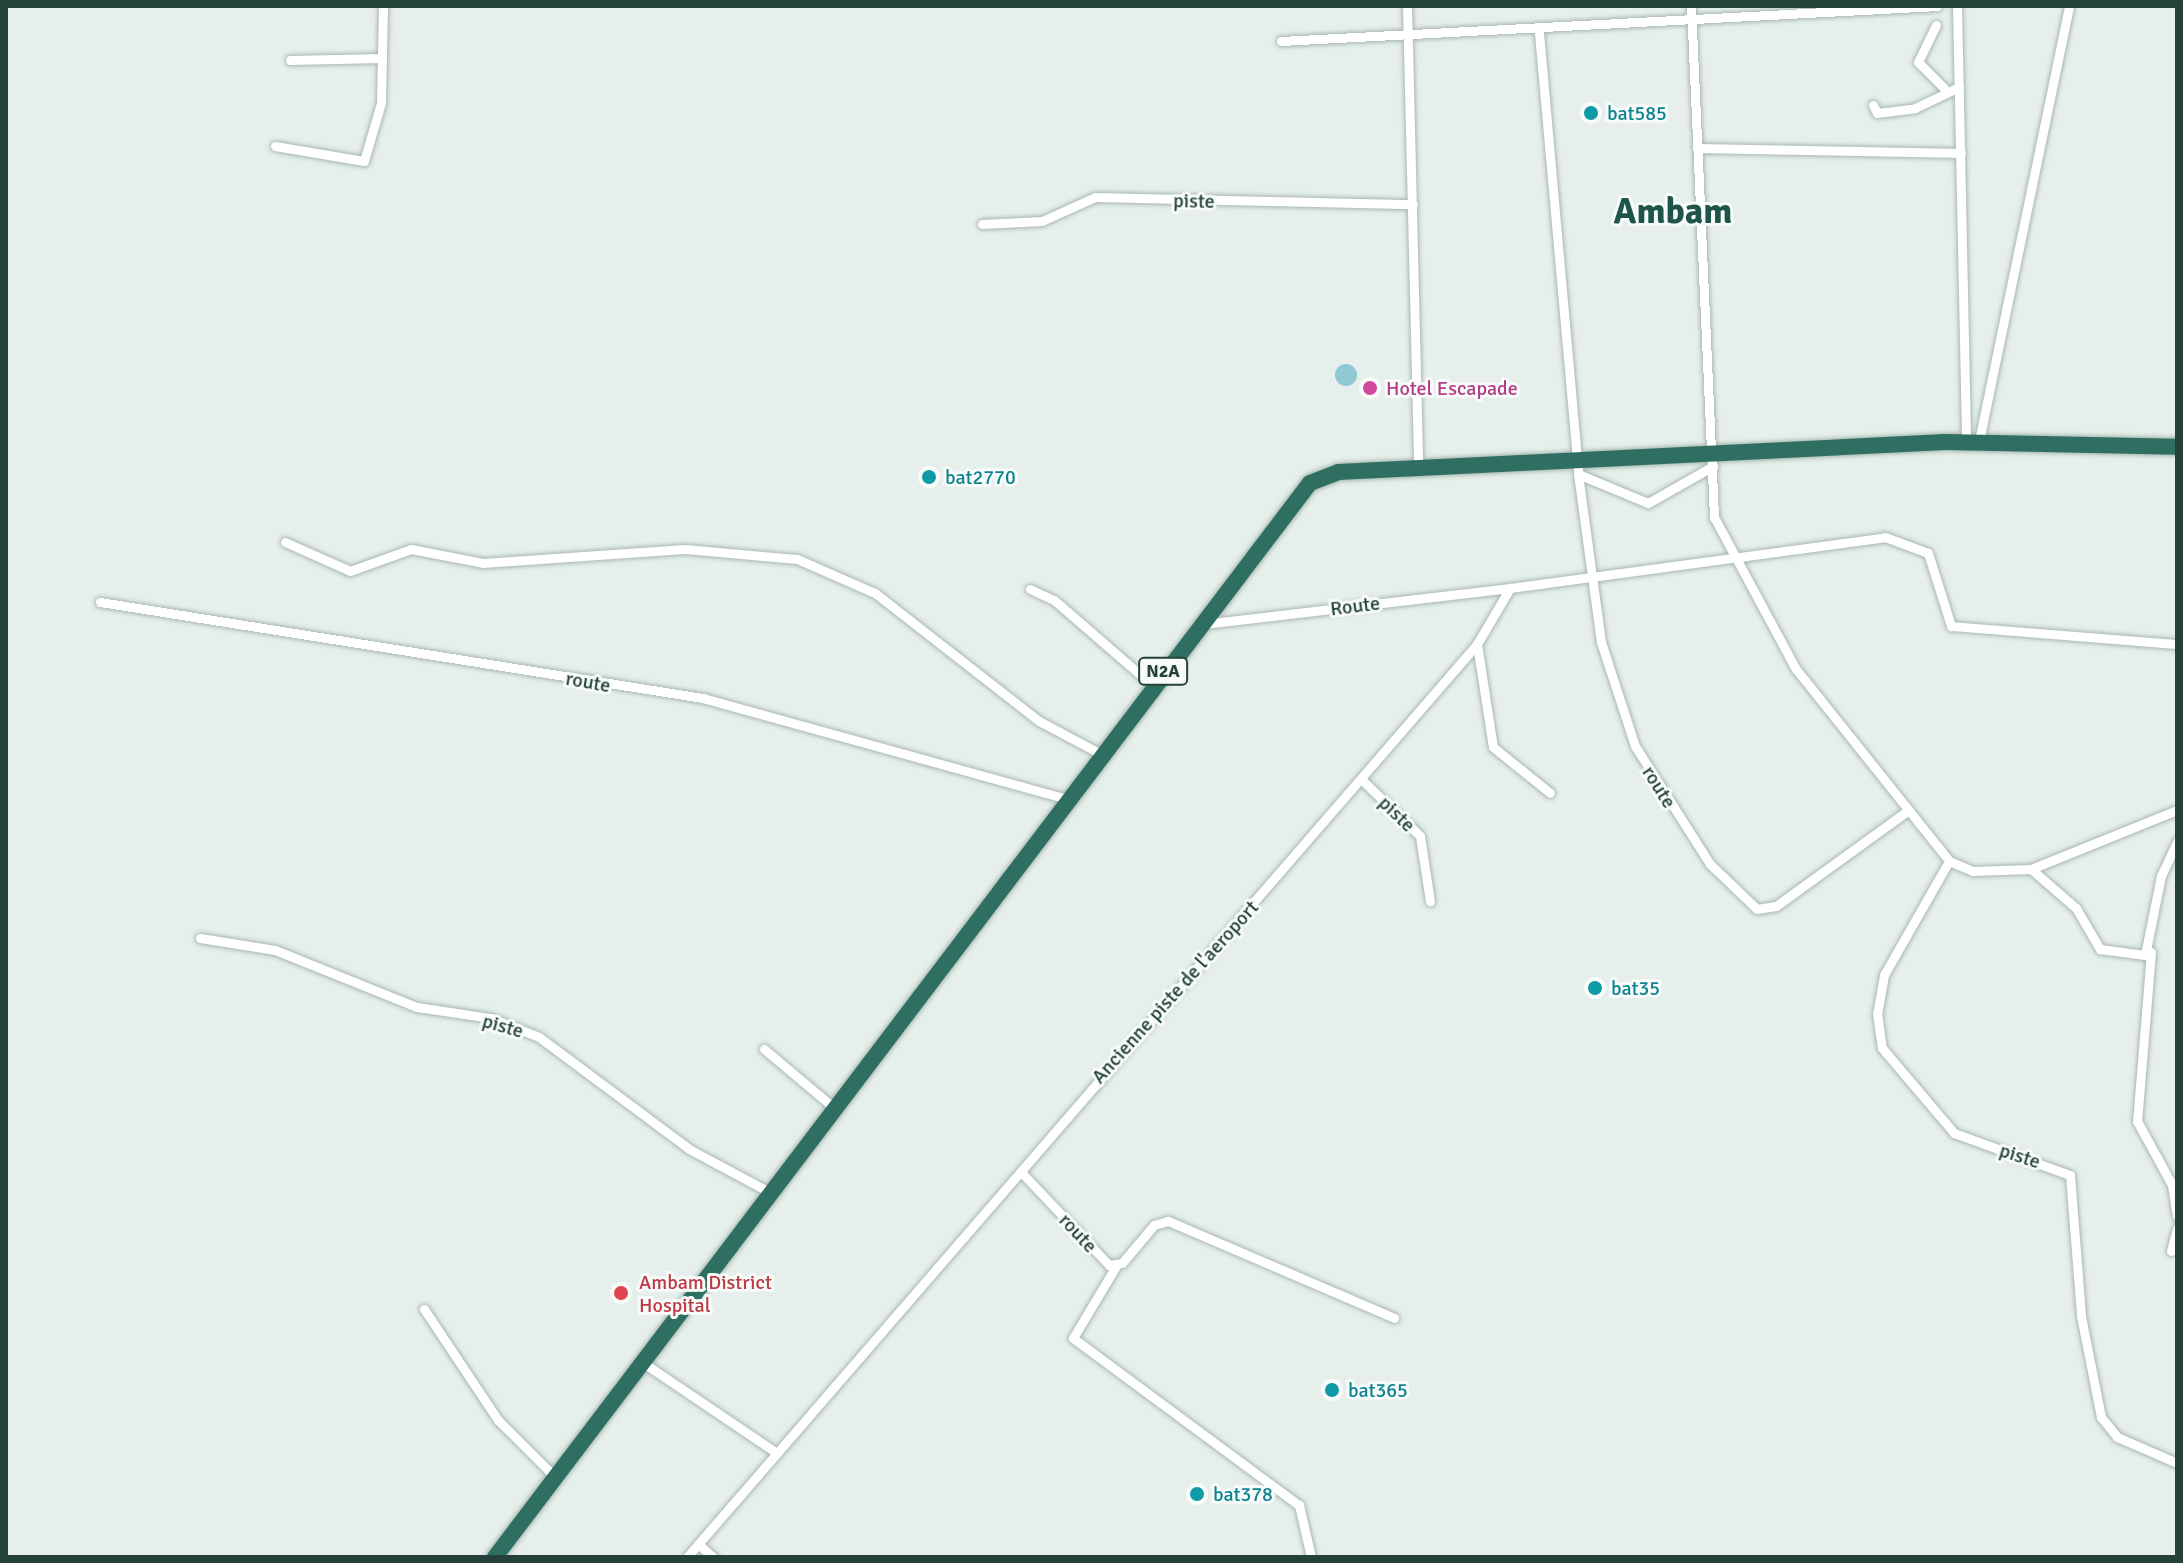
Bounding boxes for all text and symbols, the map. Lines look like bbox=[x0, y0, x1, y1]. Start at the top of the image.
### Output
place label: bat585 bbox=[1607, 101, 1667, 125]
marker: bat585 bbox=[1582, 104, 1600, 122]
street label: piste bbox=[1173, 189, 1215, 213]
district label: Ambam bbox=[1614, 190, 1732, 234]
place label: Hotel Escapade bbox=[1386, 376, 1518, 400]
marker: Hotel Escapade bbox=[1361, 379, 1379, 397]
place label: bat2770 bbox=[945, 465, 1016, 489]
marker: bat2770 bbox=[920, 468, 938, 486]
street label: Route bbox=[1329, 591, 1381, 621]
road number: N2A bbox=[1137, 657, 1189, 685]
street label: route bbox=[564, 666, 612, 698]
street label: route bbox=[1637, 761, 1681, 813]
street label: piste bbox=[1374, 791, 1420, 837]
street label: Ancienne piste de l'aeroport bbox=[1086, 896, 1264, 1088]
place label: bat35 bbox=[1611, 976, 1660, 1000]
marker: bat35 bbox=[1586, 979, 1604, 997]
street label: piste bbox=[480, 1009, 526, 1043]
street label: piste bbox=[1997, 1138, 2043, 1174]
street label: route bbox=[1054, 1208, 1102, 1258]
place label: Ambam District Hospital bbox=[639, 1270, 772, 1317]
marker: Ambam District Hospital bbox=[610, 1282, 632, 1304]
place label: bat365 bbox=[1348, 1378, 1408, 1402]
marker: bat365 bbox=[1323, 1381, 1341, 1399]
place label: bat378 bbox=[1213, 1482, 1273, 1506]
marker: bat378 bbox=[1188, 1485, 1206, 1503]

